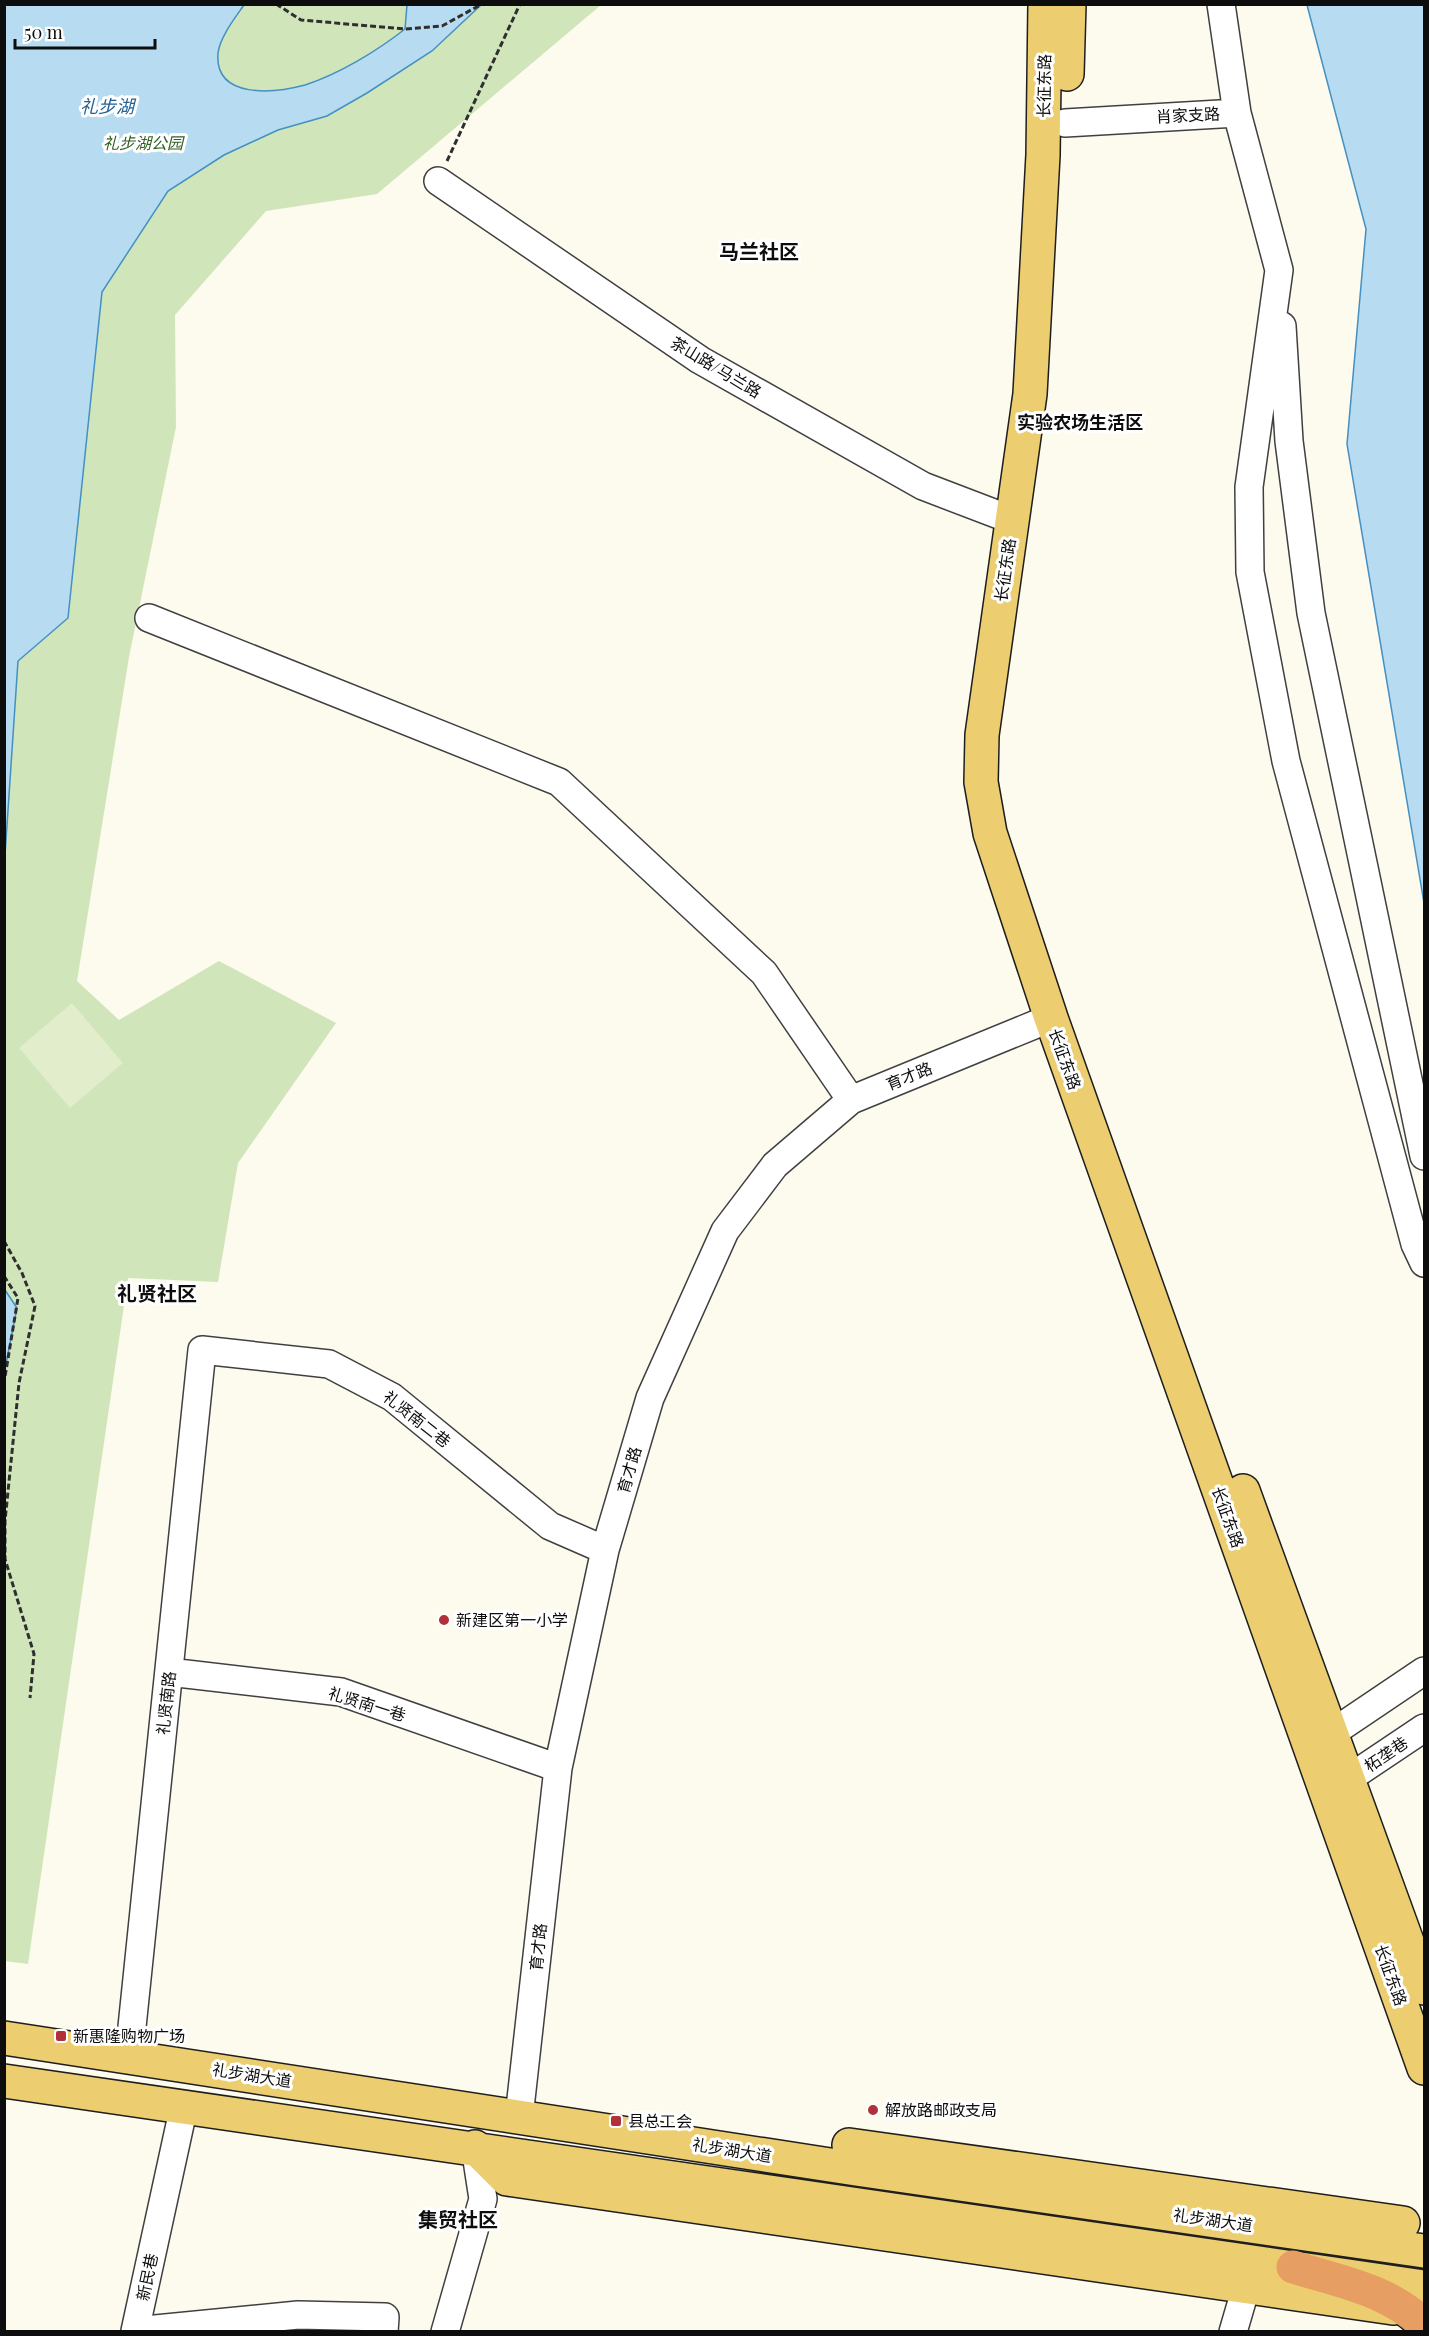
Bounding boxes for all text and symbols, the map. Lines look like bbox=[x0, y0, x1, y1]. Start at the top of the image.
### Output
scale bar bbox=[15, 12, 154, 50]
text: 50 m bbox=[24, 20, 63, 44]
street label: 长征东路 bbox=[1032, 54, 1055, 118]
water label: 礼步湖 bbox=[80, 94, 137, 118]
street label: 肖家支路 bbox=[1155, 102, 1220, 127]
park label: 礼步湖公园 bbox=[103, 132, 185, 153]
district label: 马兰社区 bbox=[719, 237, 799, 264]
street label: 茶山路/马兰路 bbox=[667, 331, 765, 402]
district label: 实验农场生活区 bbox=[1017, 410, 1143, 434]
street label: 长征东路 bbox=[990, 537, 1019, 603]
street label: 长征东路 bbox=[1045, 1025, 1086, 1092]
street label: 育才路 bbox=[883, 1057, 935, 1094]
district label: 礼贤社区 bbox=[117, 1279, 197, 1306]
street label: 礼贤南二巷 bbox=[379, 1386, 455, 1452]
street label: 育才路 bbox=[612, 1444, 645, 1496]
street label: 长征东路 bbox=[1208, 1483, 1249, 1550]
place label: 新建区第一小学 bbox=[456, 1609, 568, 1630]
marker: 新建区第一小学 bbox=[437, 1613, 451, 1627]
street label: 礼贤南路 bbox=[152, 1670, 179, 1736]
street label: 礼贤南一巷 bbox=[326, 1682, 408, 1725]
street label: 柘垄巷 bbox=[1360, 1731, 1411, 1776]
street label: 育才路 bbox=[525, 1922, 550, 1972]
street label: 长征东路 bbox=[1371, 1941, 1412, 2008]
place label: 新惠隆购物广场 bbox=[73, 2025, 185, 2046]
marker: 新惠隆购物广场 bbox=[54, 2029, 68, 2043]
street label: 礼步湖大道 bbox=[211, 2058, 293, 2091]
place label: 解放路邮政支局 bbox=[885, 2099, 997, 2120]
marker: 解放路邮政支局 bbox=[866, 2103, 880, 2117]
place label: 县总工会 bbox=[628, 2110, 692, 2131]
marker: 县总工会 bbox=[609, 2114, 623, 2128]
street label: 礼步湖大道 bbox=[691, 2133, 773, 2166]
street label: 礼步湖大道 bbox=[1172, 2204, 1254, 2235]
district label: 集贸社区 bbox=[418, 2205, 498, 2232]
street label: 新民巷 bbox=[131, 2251, 162, 2303]

